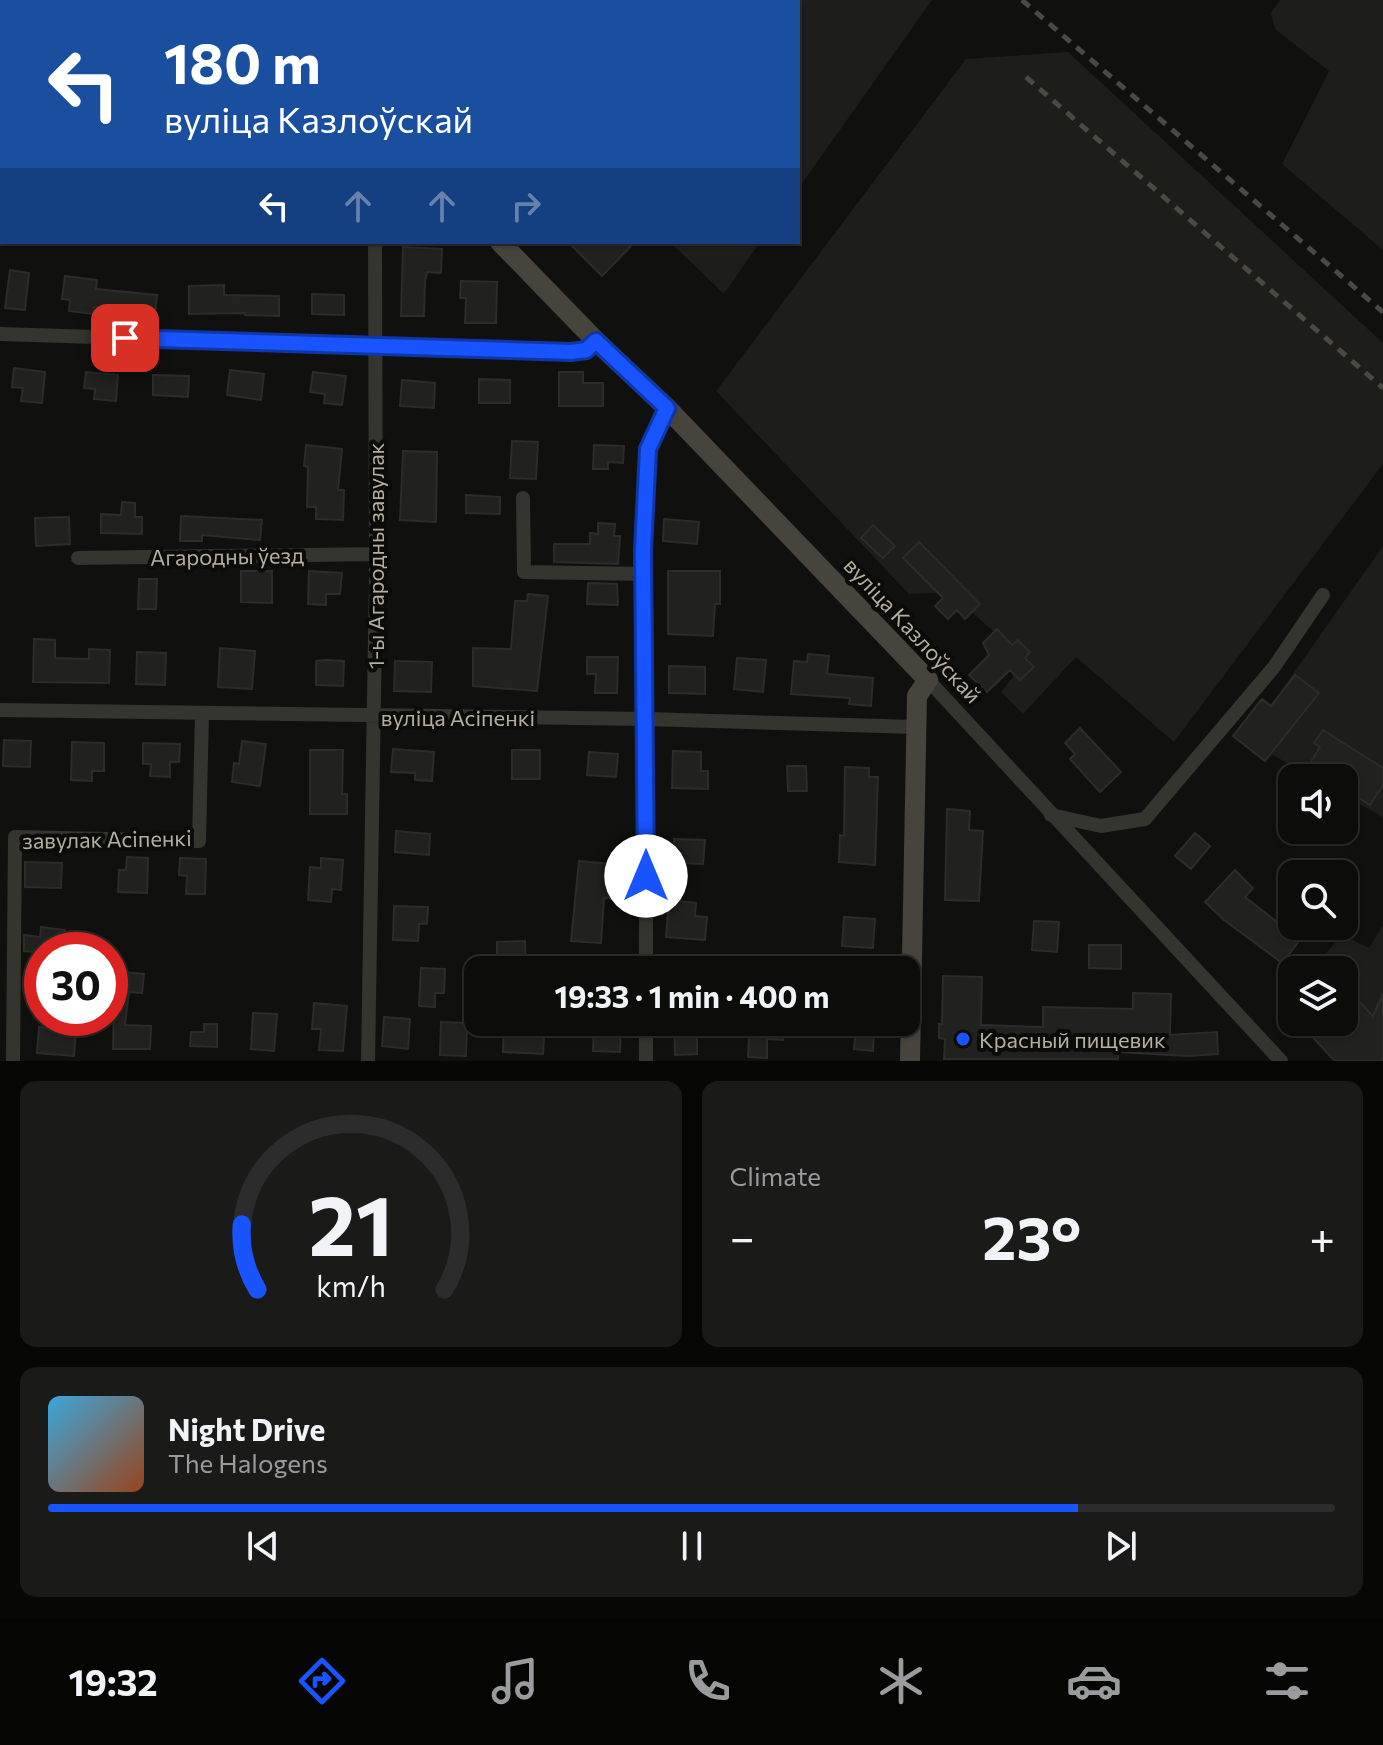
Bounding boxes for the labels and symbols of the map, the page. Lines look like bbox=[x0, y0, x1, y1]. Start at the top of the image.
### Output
pin bbox=[91, 304, 159, 372]
street label: 1-ы Агародны завулак bbox=[362, 442, 389, 669]
street label: Агародны ўезд bbox=[150, 541, 304, 571]
street label: вуліца Казлоўскай bbox=[839, 552, 987, 708]
street label: вуліца Асіпенкі bbox=[381, 704, 535, 731]
street label: завулак Асіпенкі bbox=[22, 824, 192, 854]
position arrow bbox=[604, 834, 688, 918]
speed limit sign: 30 bbox=[24, 932, 128, 1036]
place label: Красный пищевик bbox=[979, 1026, 1166, 1053]
marker: Красный пищевик bbox=[954, 1030, 972, 1048]

